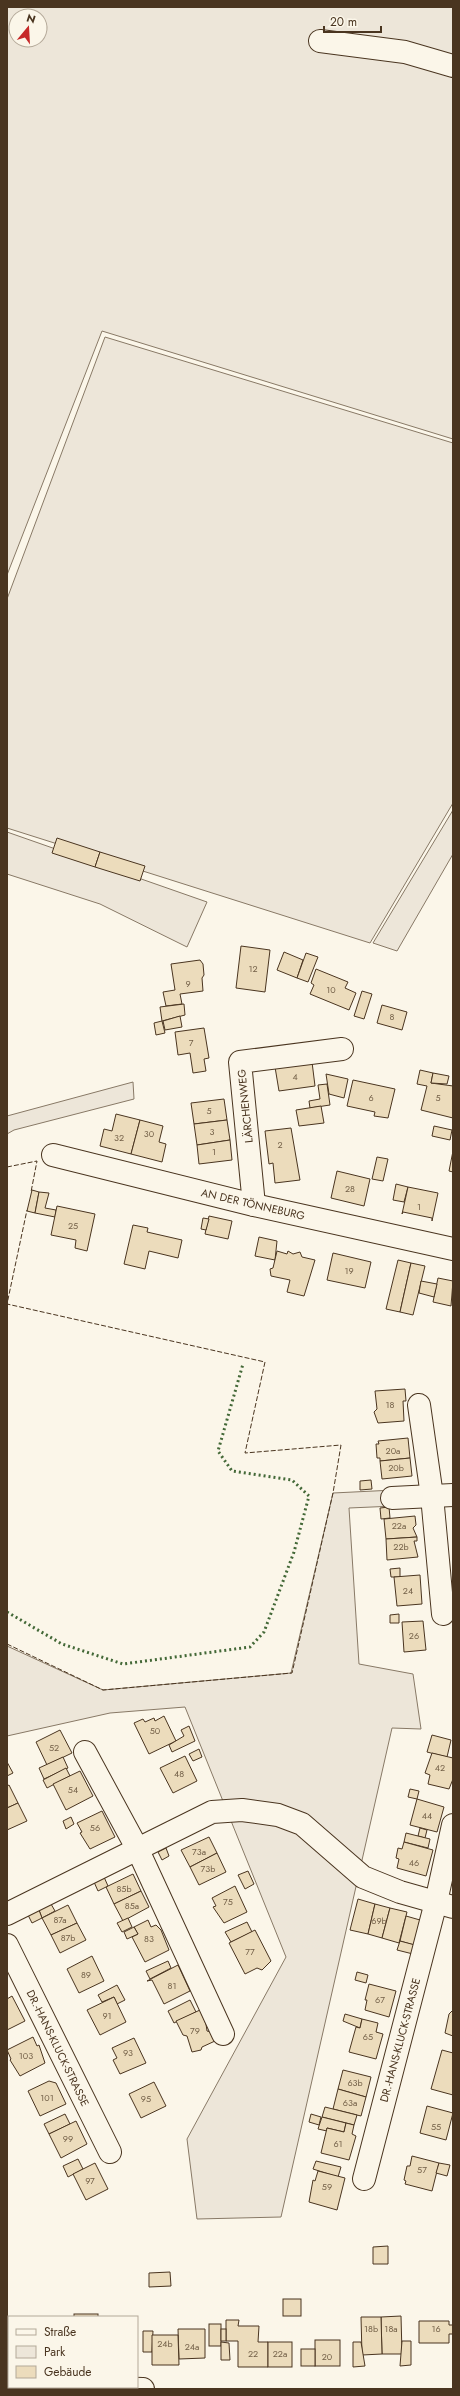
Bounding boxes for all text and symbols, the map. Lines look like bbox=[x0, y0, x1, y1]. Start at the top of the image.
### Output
north arrow bbox=[8, 8, 48, 48]
scale bar bbox=[324, 8, 381, 34]
text: N bbox=[24, 10, 38, 27]
text: 20 m bbox=[330, 13, 357, 31]
house number: 12 bbox=[248, 962, 258, 975]
house number: 9 bbox=[185, 977, 191, 990]
house number: 10 bbox=[326, 983, 336, 996]
house number: 8 bbox=[390, 1010, 395, 1023]
house number: 7 bbox=[189, 1036, 194, 1049]
street label: LÄRCHENWEG bbox=[233, 1068, 257, 1144]
house number: 4 bbox=[292, 1070, 298, 1083]
house number: 6 bbox=[368, 1091, 374, 1104]
house number: 5 bbox=[435, 1091, 441, 1104]
house number: 5 bbox=[206, 1104, 212, 1117]
house number: 3 bbox=[210, 1125, 215, 1138]
house number: 30 bbox=[144, 1127, 155, 1140]
house number: 32 bbox=[114, 1131, 124, 1144]
house number: 2 bbox=[277, 1138, 283, 1151]
house number: 1 bbox=[212, 1145, 216, 1158]
house number: 28 bbox=[345, 1182, 355, 1195]
street label: AN DER TÖNNEBURG bbox=[199, 1184, 307, 1224]
house number: 1 bbox=[417, 1200, 421, 1213]
house number: 25 bbox=[68, 1219, 78, 1232]
house number: 19 bbox=[344, 1264, 354, 1277]
house number: 18 bbox=[386, 1398, 395, 1411]
house number: 20a bbox=[386, 1444, 400, 1457]
house number: 20b bbox=[388, 1461, 404, 1474]
house number: 22a bbox=[392, 1519, 406, 1532]
house number: 22b bbox=[393, 1540, 409, 1553]
house number: 24 bbox=[403, 1584, 413, 1597]
house number: 26 bbox=[409, 1629, 419, 1642]
house number: 50 bbox=[150, 1724, 161, 1737]
house number: 52 bbox=[49, 1741, 59, 1754]
house number: 42 bbox=[435, 1761, 445, 1774]
house number: 48 bbox=[174, 1767, 184, 1780]
house number: 54 bbox=[68, 1783, 78, 1796]
house number: 44 bbox=[422, 1809, 432, 1822]
house number: 56 bbox=[90, 1821, 100, 1834]
house number: 73a bbox=[192, 1845, 206, 1858]
house number: 46 bbox=[409, 1856, 419, 1869]
house number: 73b bbox=[201, 1862, 215, 1875]
house number: 85b bbox=[116, 1882, 132, 1895]
house number: 75 bbox=[223, 1895, 233, 1908]
house number: 85a bbox=[125, 1899, 139, 1912]
house number: 87a bbox=[54, 1913, 66, 1926]
house number: 69b bbox=[371, 1914, 387, 1927]
house number: 87b bbox=[61, 1931, 75, 1944]
house number: 83 bbox=[144, 1932, 154, 1945]
house number: 77 bbox=[245, 1945, 255, 1958]
house number: 89 bbox=[81, 1968, 91, 1981]
street label: DR.-HANS-KLUCK-STRASSE bbox=[376, 1976, 424, 2104]
house number: 81 bbox=[168, 1979, 176, 1992]
street label: DR.-HANS-KLUCK-STRASSE bbox=[23, 1987, 93, 2109]
house number: 67 bbox=[375, 1993, 385, 2006]
house number: 91 bbox=[102, 2009, 112, 2022]
house number: 79 bbox=[190, 2024, 200, 2037]
house number: 65 bbox=[363, 2030, 373, 2043]
house number: 93 bbox=[123, 2046, 133, 2059]
house number: 103 bbox=[19, 2049, 33, 2062]
house number: 63b bbox=[347, 2076, 363, 2089]
house number: 101 bbox=[40, 2091, 54, 2104]
house number: 95 bbox=[141, 2092, 151, 2105]
house number: 63a bbox=[343, 2096, 357, 2109]
house number: 55 bbox=[431, 2120, 441, 2133]
house number: 99 bbox=[63, 2132, 73, 2145]
house number: 61 bbox=[333, 2137, 343, 2150]
house number: 57 bbox=[417, 2163, 427, 2176]
house number: 97 bbox=[85, 2174, 95, 2187]
house number: 59 bbox=[322, 2180, 332, 2193]
legend bbox=[8, 2316, 138, 2388]
house number: 18b bbox=[364, 2322, 378, 2335]
house number: 18a bbox=[384, 2322, 398, 2335]
house number: 16 bbox=[431, 2322, 441, 2335]
text: Straße bbox=[44, 2323, 76, 2341]
house number: 24b bbox=[157, 2337, 173, 2350]
house number: 24a bbox=[185, 2340, 199, 2353]
text: Park bbox=[44, 2343, 66, 2361]
house number: 22 bbox=[248, 2347, 258, 2360]
house number: 22a bbox=[273, 2347, 287, 2360]
house number: 20 bbox=[322, 2350, 333, 2363]
text: Gebäude bbox=[44, 2363, 91, 2381]

